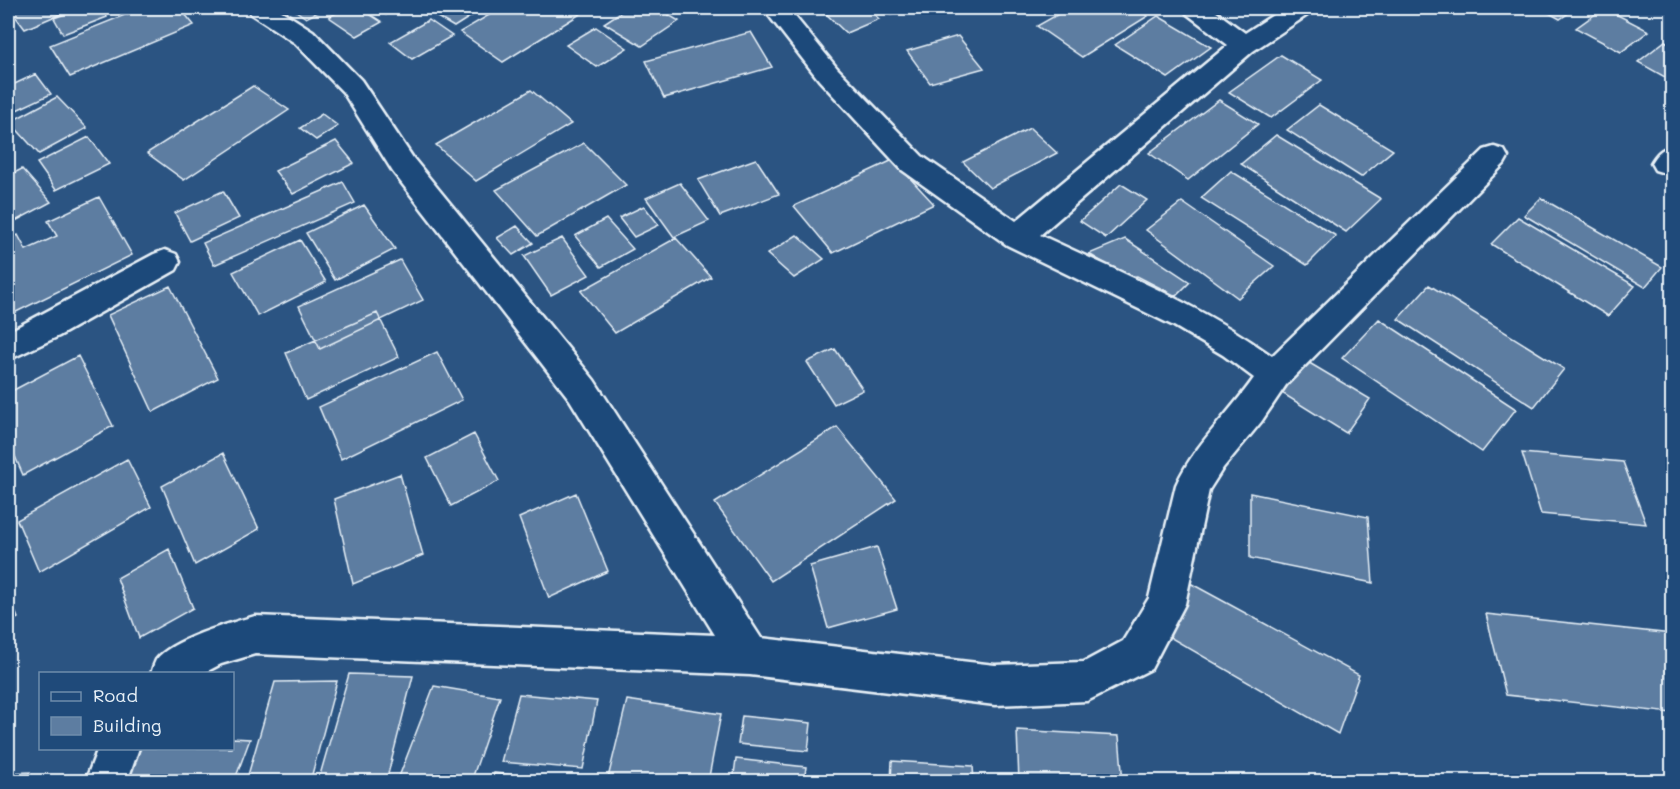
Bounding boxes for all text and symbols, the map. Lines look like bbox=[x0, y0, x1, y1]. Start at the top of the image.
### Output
legend bbox=[39, 672, 234, 750]
text: Road bbox=[93, 683, 138, 707]
text: Building bbox=[93, 713, 161, 737]

